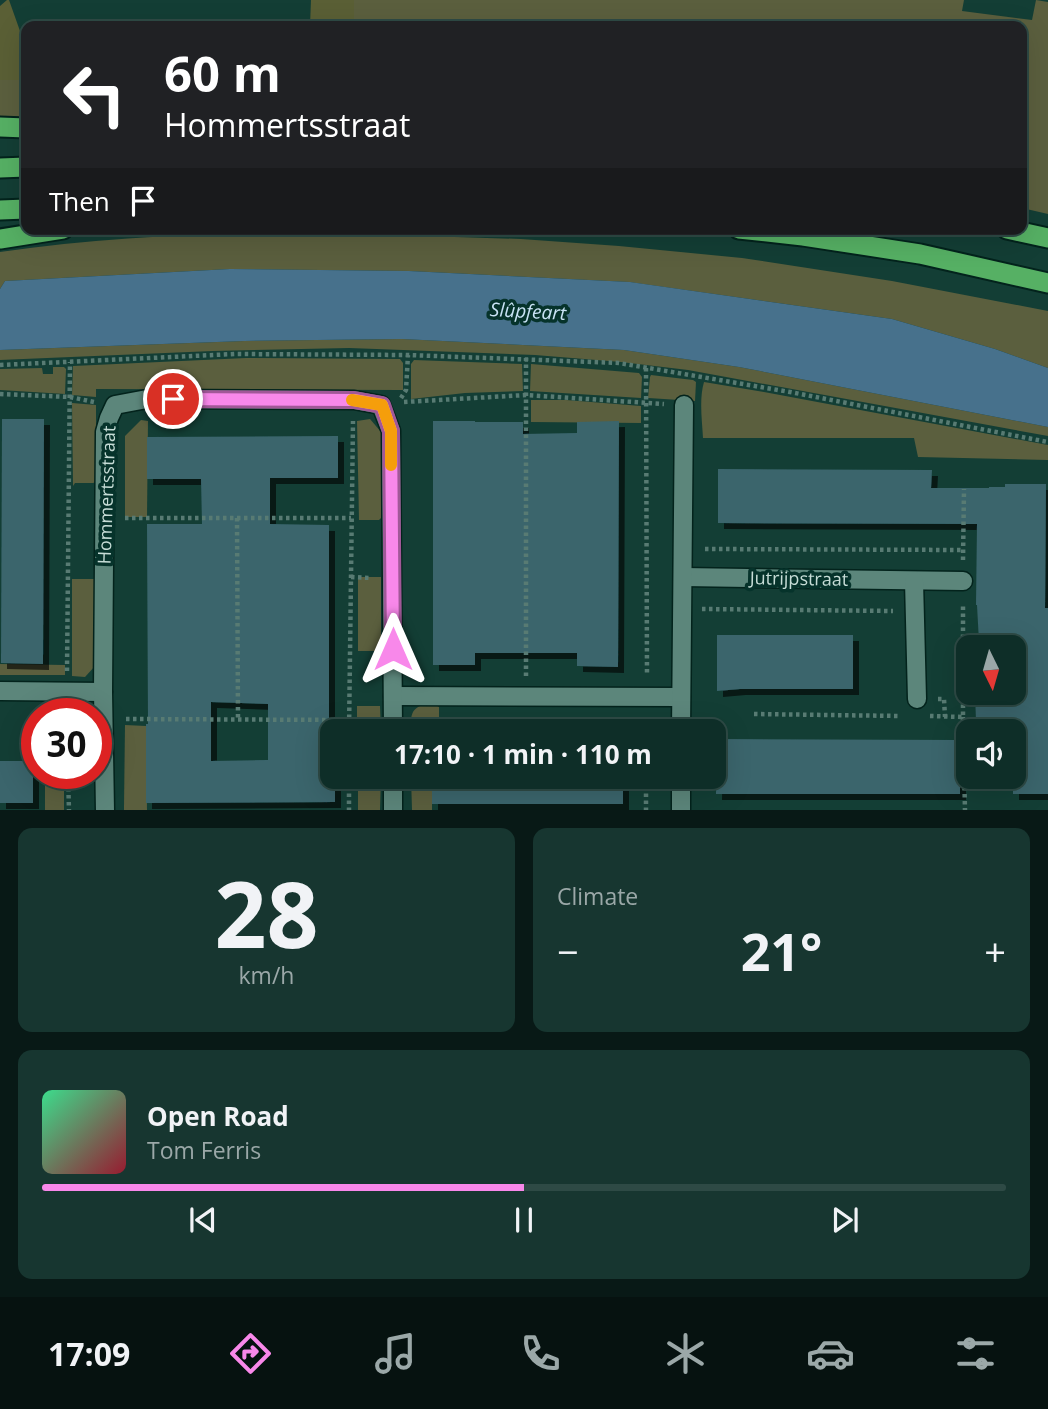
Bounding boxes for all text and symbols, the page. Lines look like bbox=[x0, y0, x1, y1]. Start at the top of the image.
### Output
text: 60 m bbox=[164, 40, 281, 106]
icon: left bbox=[49, 49, 140, 140]
text: Hommertsstraat bbox=[164, 103, 411, 146]
icon: arrive bbox=[124, 182, 162, 220]
text: Then bbox=[49, 183, 110, 219]
water label: Slûpfeart bbox=[489, 296, 567, 326]
pin bbox=[143, 369, 203, 429]
icon: arrive bbox=[154, 380, 192, 418]
street label: Hommertsstraat bbox=[92, 425, 120, 565]
street label: Jutrijpstraat bbox=[748, 565, 848, 591]
position arrow bbox=[356, 612, 430, 686]
north arrow bbox=[956, 635, 1026, 705]
map controls bbox=[956, 635, 1026, 789]
speed limit sign: 30 bbox=[21, 698, 112, 789]
button: sound bbox=[956, 719, 1026, 789]
text: 17:10 · 1 min · 110 m bbox=[394, 736, 652, 772]
text: 28 bbox=[214, 851, 319, 975]
text: Climate bbox=[557, 880, 638, 912]
text: 21° bbox=[741, 915, 822, 986]
text: − bbox=[557, 925, 579, 977]
text: + bbox=[984, 925, 1006, 977]
text: km/h bbox=[239, 959, 294, 991]
text: Open Road bbox=[147, 1098, 289, 1134]
text: Tom Ferris bbox=[147, 1134, 261, 1166]
icon: previous bbox=[184, 1201, 222, 1239]
icon: pause bbox=[505, 1201, 543, 1239]
icon: next bbox=[826, 1201, 864, 1239]
icon: directions bbox=[226, 1329, 275, 1378]
icon: music bbox=[371, 1329, 420, 1378]
icon: phone bbox=[516, 1329, 565, 1378]
icon: climate bbox=[661, 1329, 710, 1378]
icon: car bbox=[806, 1329, 855, 1378]
icon: filters bbox=[951, 1329, 1000, 1378]
text: 17:09 bbox=[48, 1332, 130, 1375]

